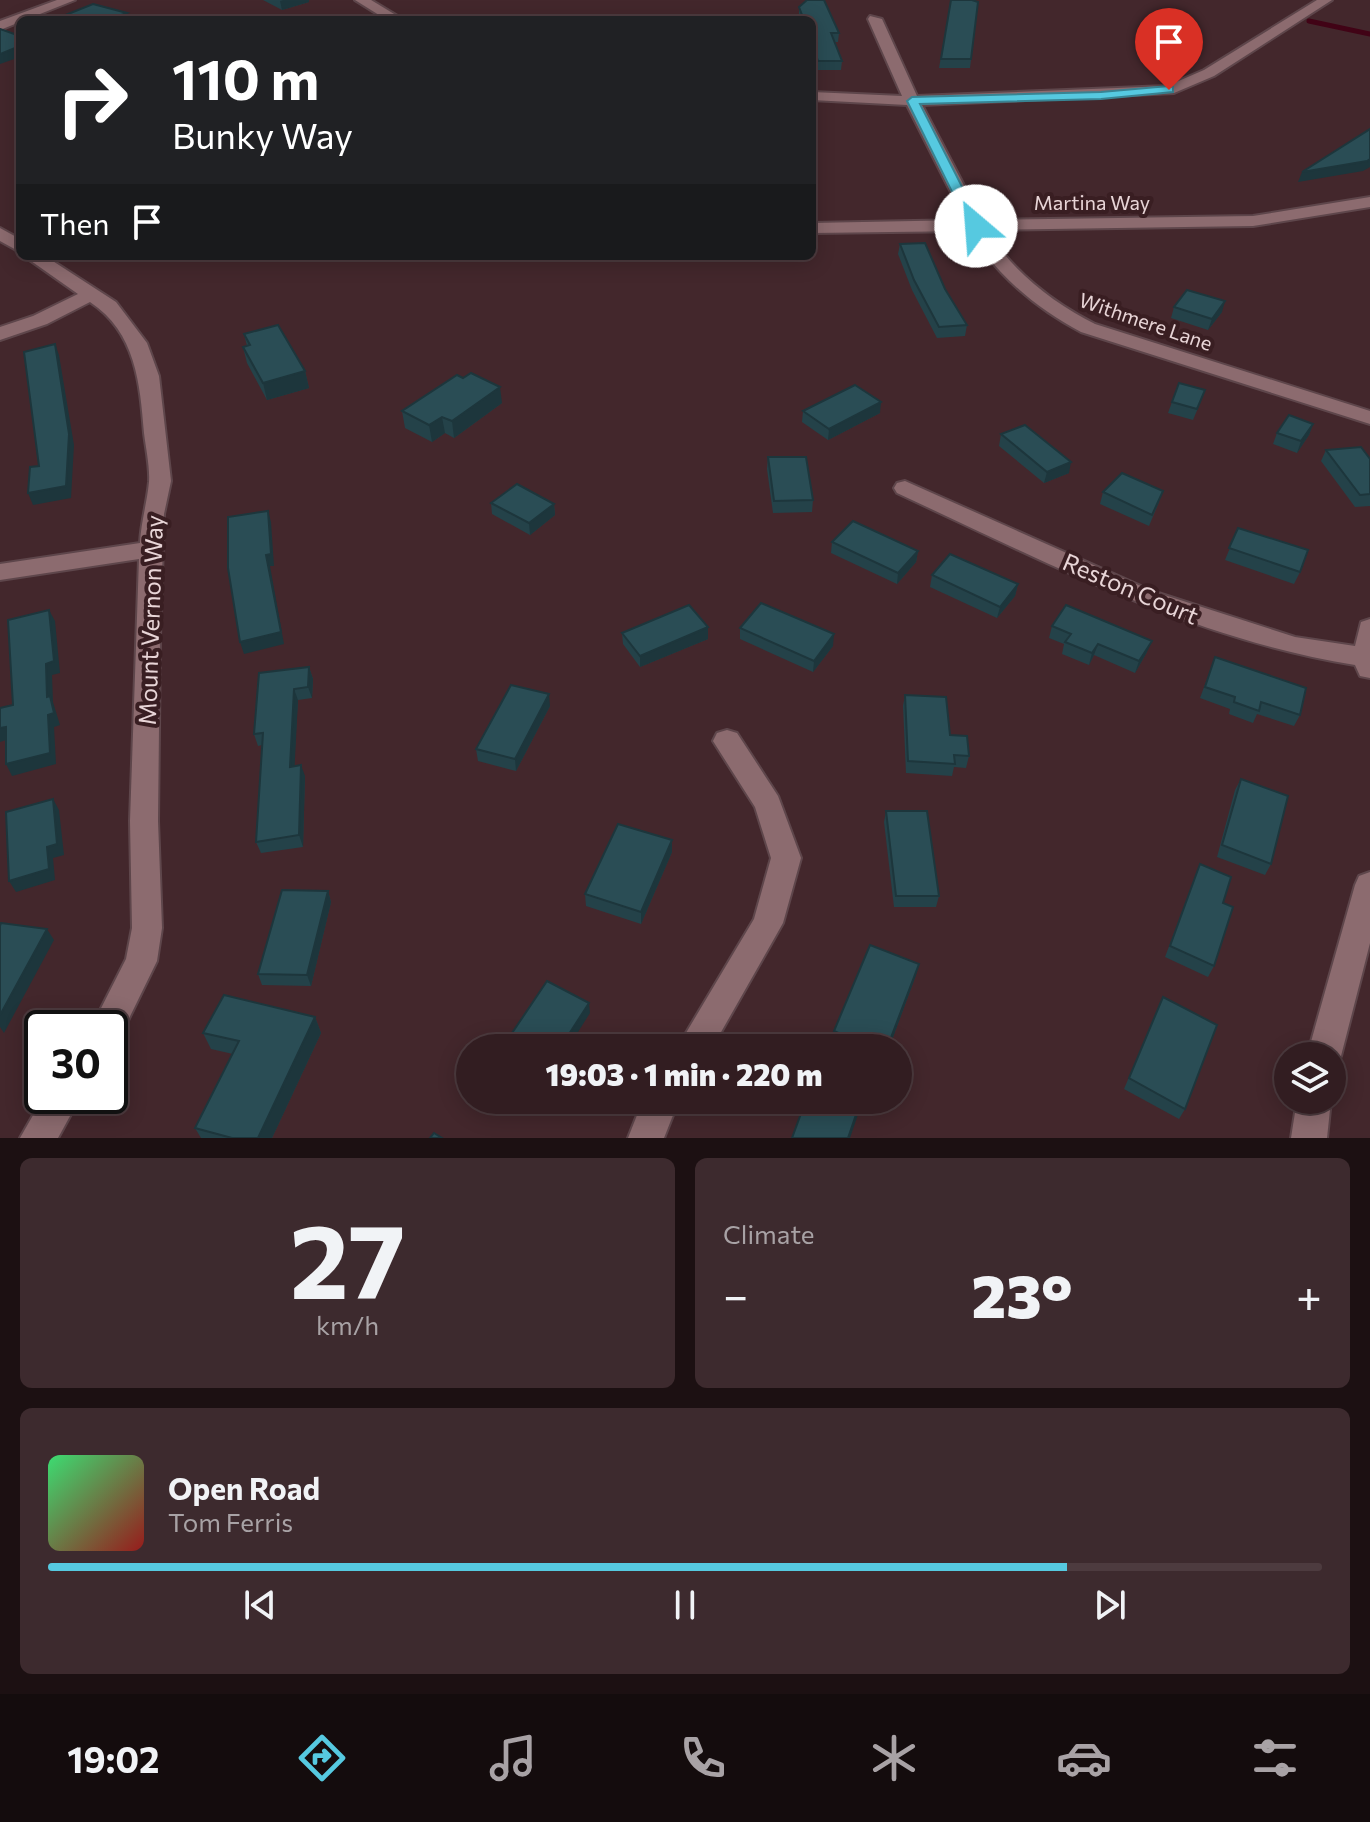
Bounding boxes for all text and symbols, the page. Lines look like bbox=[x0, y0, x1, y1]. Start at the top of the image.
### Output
pin bbox=[1135, 8, 1203, 90]
icon: arrive bbox=[1147, 20, 1191, 64]
text: 110 m bbox=[172, 43, 319, 112]
icon: right bbox=[40, 48, 144, 152]
text: Bunky Way bbox=[172, 112, 353, 156]
position arrow bbox=[934, 184, 1018, 268]
street label: Martina Way bbox=[1034, 190, 1150, 214]
icon: arrive bbox=[125, 200, 169, 244]
text: Then bbox=[40, 204, 109, 241]
street label: Withmere Lane bbox=[1076, 287, 1216, 355]
street label: Mount Vernon Way bbox=[132, 514, 168, 726]
street label: Reston Court bbox=[1059, 546, 1203, 630]
speed limit sign: 30 bbox=[24, 1010, 128, 1114]
map controls bbox=[1274, 1042, 1346, 1114]
button: layers bbox=[1274, 1042, 1346, 1114]
text: 19:03 · 1 min · 220 m bbox=[546, 1055, 822, 1092]
text: 27 bbox=[290, 1193, 405, 1320]
text: Climate bbox=[723, 1218, 815, 1249]
text: 23° bbox=[972, 1257, 1073, 1330]
text: − bbox=[723, 1267, 748, 1321]
text: + bbox=[1296, 1267, 1322, 1321]
text: km/h bbox=[316, 1309, 379, 1340]
text: Open Road bbox=[168, 1469, 320, 1506]
text: Tom Ferris bbox=[168, 1506, 293, 1537]
icon: previous bbox=[238, 1583, 282, 1627]
icon: pause bbox=[663, 1583, 707, 1627]
icon: next bbox=[1088, 1583, 1132, 1627]
icon: directions bbox=[294, 1730, 350, 1786]
icon: music bbox=[485, 1730, 541, 1786]
icon: phone bbox=[675, 1730, 731, 1786]
icon: climate bbox=[866, 1730, 922, 1786]
icon: car bbox=[1056, 1730, 1112, 1786]
icon: filters bbox=[1247, 1730, 1303, 1786]
text: 19:02 bbox=[67, 1736, 159, 1780]

